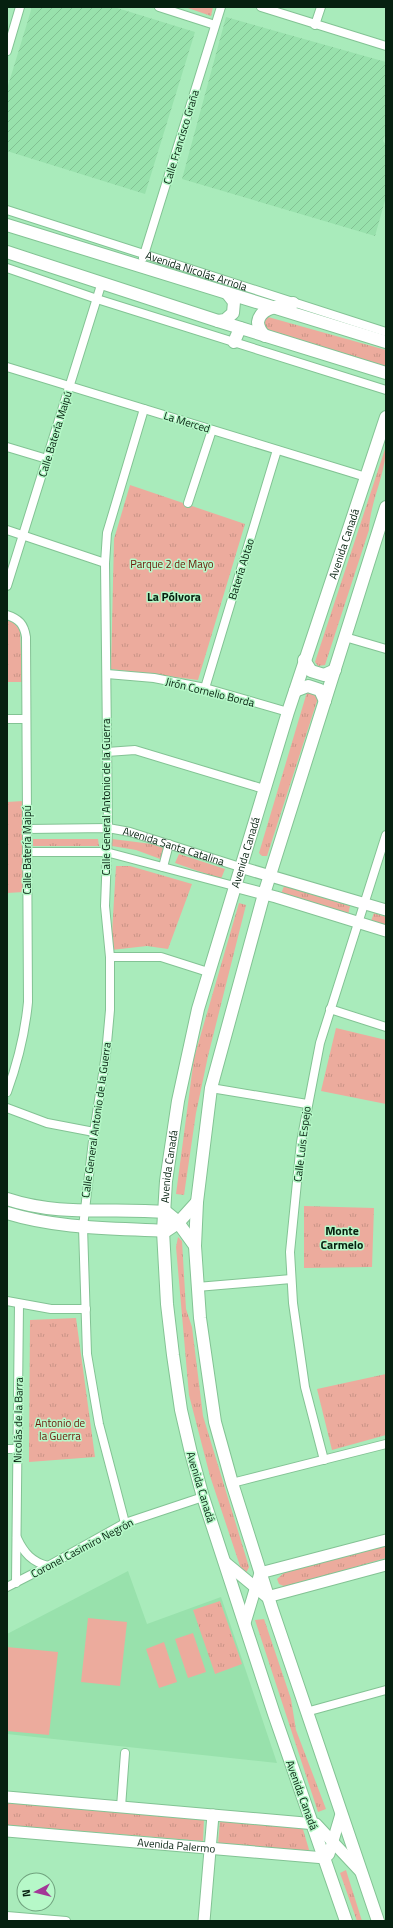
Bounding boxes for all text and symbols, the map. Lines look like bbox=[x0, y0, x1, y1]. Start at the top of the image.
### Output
street label: Calle Francisco Graña bbox=[159, 87, 203, 186]
street label: Avenida Nicolás Arriola bbox=[144, 247, 250, 295]
street label: Calle Batería Maipú bbox=[34, 389, 76, 479]
street label: La Merced bbox=[162, 407, 212, 437]
street label: Avenida Canadá bbox=[325, 506, 363, 581]
street label: Batería Abtao bbox=[224, 536, 258, 602]
park label: Parque 2 de Mayo bbox=[130, 556, 214, 572]
district label: La Pólvora bbox=[147, 587, 201, 606]
street label: Jirón Cornelio Borda bbox=[164, 673, 257, 711]
street label: Calle General Antonio de la Guerra bbox=[98, 718, 114, 875]
street label: Calle Batería Maipú bbox=[19, 805, 35, 895]
street label: Avenida Canadá bbox=[227, 814, 264, 890]
street label: Avenida Santa Catalina bbox=[121, 823, 227, 870]
street label: Calle General Antonio de la Guerra bbox=[77, 1041, 115, 1199]
street label: Calle Luis Espejo bbox=[289, 1105, 315, 1183]
street label: Avenida Canadá bbox=[157, 1129, 182, 1204]
district label: Monte Carmelo bbox=[321, 1221, 363, 1254]
street label: Nicolás de la Barra bbox=[9, 1377, 27, 1463]
park label: Antonio de la Guerra bbox=[35, 1415, 85, 1444]
street label: Avenida Canadá bbox=[183, 1450, 220, 1525]
street label: Coronel Casimiro Negrón bbox=[28, 1514, 136, 1582]
street label: Avenida Canadá bbox=[282, 1758, 322, 1833]
street label: Avenida Palermo bbox=[137, 1834, 216, 1857]
north arrow bbox=[16, 1872, 56, 1912]
text: N bbox=[18, 1888, 34, 1898]

